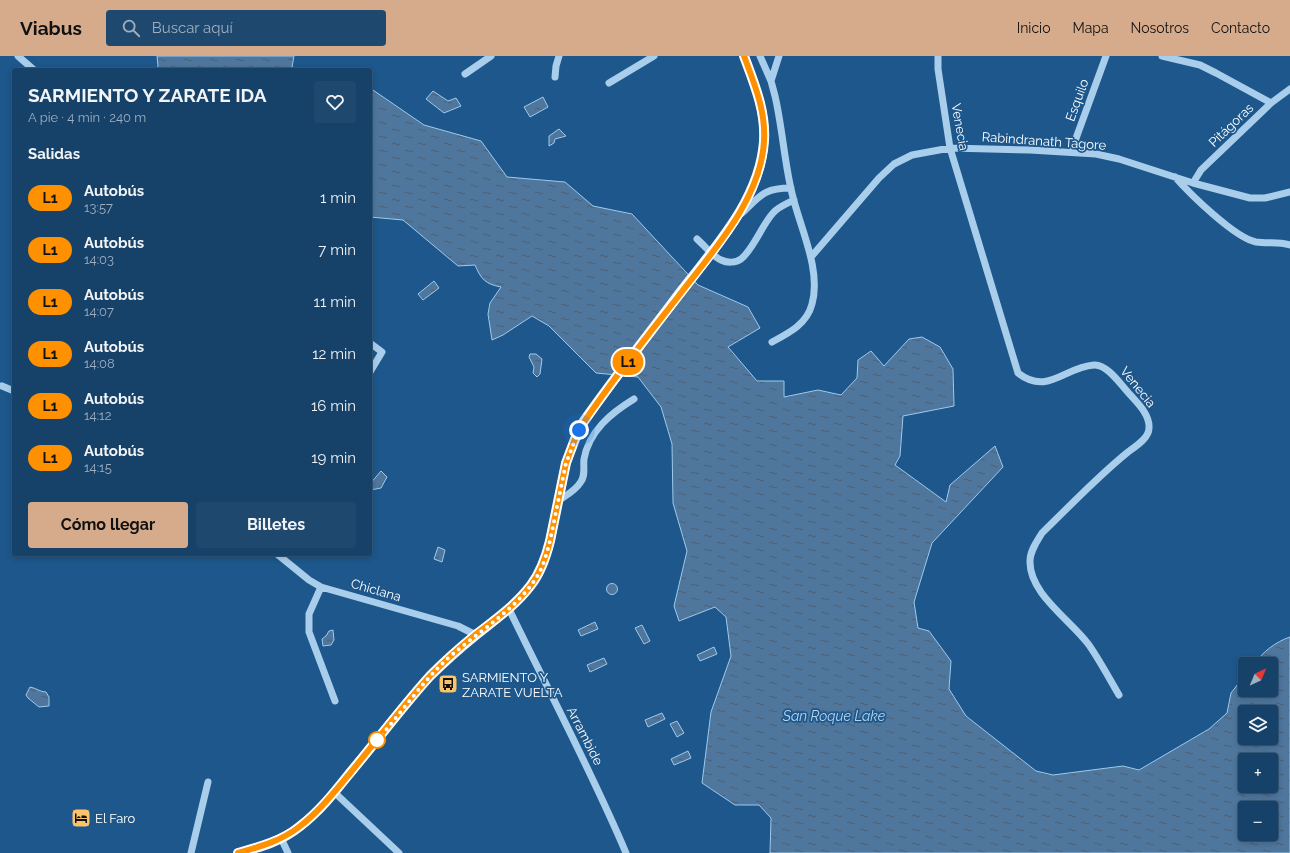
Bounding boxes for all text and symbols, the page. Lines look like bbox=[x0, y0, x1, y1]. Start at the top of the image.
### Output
search box bbox=[106, 10, 386, 46]
text: Viabus bbox=[20, 17, 82, 39]
icon: search bbox=[120, 17, 142, 39]
text: Buscar aquí bbox=[152, 19, 233, 37]
text: Inicio bbox=[1017, 20, 1050, 36]
text: Mapa bbox=[1072, 20, 1109, 36]
text: Nosotros bbox=[1131, 20, 1189, 36]
text: Contacto bbox=[1211, 20, 1270, 36]
street label: Esquilo bbox=[1062, 77, 1092, 123]
button: heart bbox=[314, 81, 356, 123]
text: SARMIENTO Y ZARATE IDA bbox=[28, 84, 266, 106]
street label: Pitágoras bbox=[1206, 100, 1256, 150]
street label: Venecia bbox=[948, 102, 972, 152]
text: A pie · 4 min · 240 m bbox=[28, 110, 146, 125]
street label: Rabindranath Tagore bbox=[981, 129, 1107, 153]
text: Salidas bbox=[28, 145, 80, 163]
text: Autobús bbox=[84, 182, 144, 200]
text: 1 min bbox=[320, 189, 356, 207]
text: L1 bbox=[42, 190, 58, 206]
text: 13:57 bbox=[84, 200, 113, 215]
text: Autobús bbox=[84, 234, 144, 252]
text: 7 min bbox=[318, 241, 356, 259]
text: L1 bbox=[42, 242, 58, 258]
text: 14:03 bbox=[84, 252, 114, 267]
text: Autobús bbox=[84, 286, 144, 304]
text: 11 min bbox=[314, 293, 356, 311]
text: L1 bbox=[42, 294, 58, 310]
text: 14:07 bbox=[84, 304, 114, 319]
text: Autobús bbox=[84, 338, 144, 356]
text: 12 min bbox=[312, 345, 356, 363]
text: L1 bbox=[42, 346, 58, 362]
line badge: L1 bbox=[610, 349, 646, 375]
text: L1 bbox=[620, 354, 636, 370]
text: 14:08 bbox=[84, 356, 115, 371]
street label: Venecia bbox=[1117, 364, 1159, 410]
text: Autobús bbox=[84, 390, 144, 408]
text: 16 min bbox=[311, 397, 356, 415]
text: L1 bbox=[42, 398, 58, 414]
text: 14:12 bbox=[84, 408, 111, 423]
your location bbox=[569, 420, 589, 440]
text: Autobús bbox=[84, 442, 144, 460]
text: 19 min bbox=[311, 449, 356, 467]
text: L1 bbox=[42, 450, 58, 466]
text: 14:15 bbox=[84, 460, 112, 475]
button: Cómo llegar bbox=[28, 502, 188, 548]
button: Billetes bbox=[196, 502, 356, 548]
street label: Chiclana bbox=[349, 576, 403, 604]
north arrow bbox=[1238, 657, 1278, 697]
map controls bbox=[1238, 657, 1278, 841]
place label: SARMIENTO Y ZARATE VUELTA bbox=[462, 670, 563, 700]
bus stop icon: SARMIENTO Y ZARATE VUELTA bbox=[437, 673, 459, 695]
street label: Arrambide bbox=[564, 704, 606, 768]
button: layers bbox=[1238, 705, 1278, 745]
water label: San Roque Lake bbox=[782, 708, 886, 724]
unlabelled marker bbox=[368, 731, 386, 749]
button: + bbox=[1238, 753, 1278, 793]
button: − bbox=[1238, 801, 1278, 841]
hotel icon: El Faro bbox=[70, 807, 92, 829]
place label: El Faro bbox=[95, 811, 136, 826]

